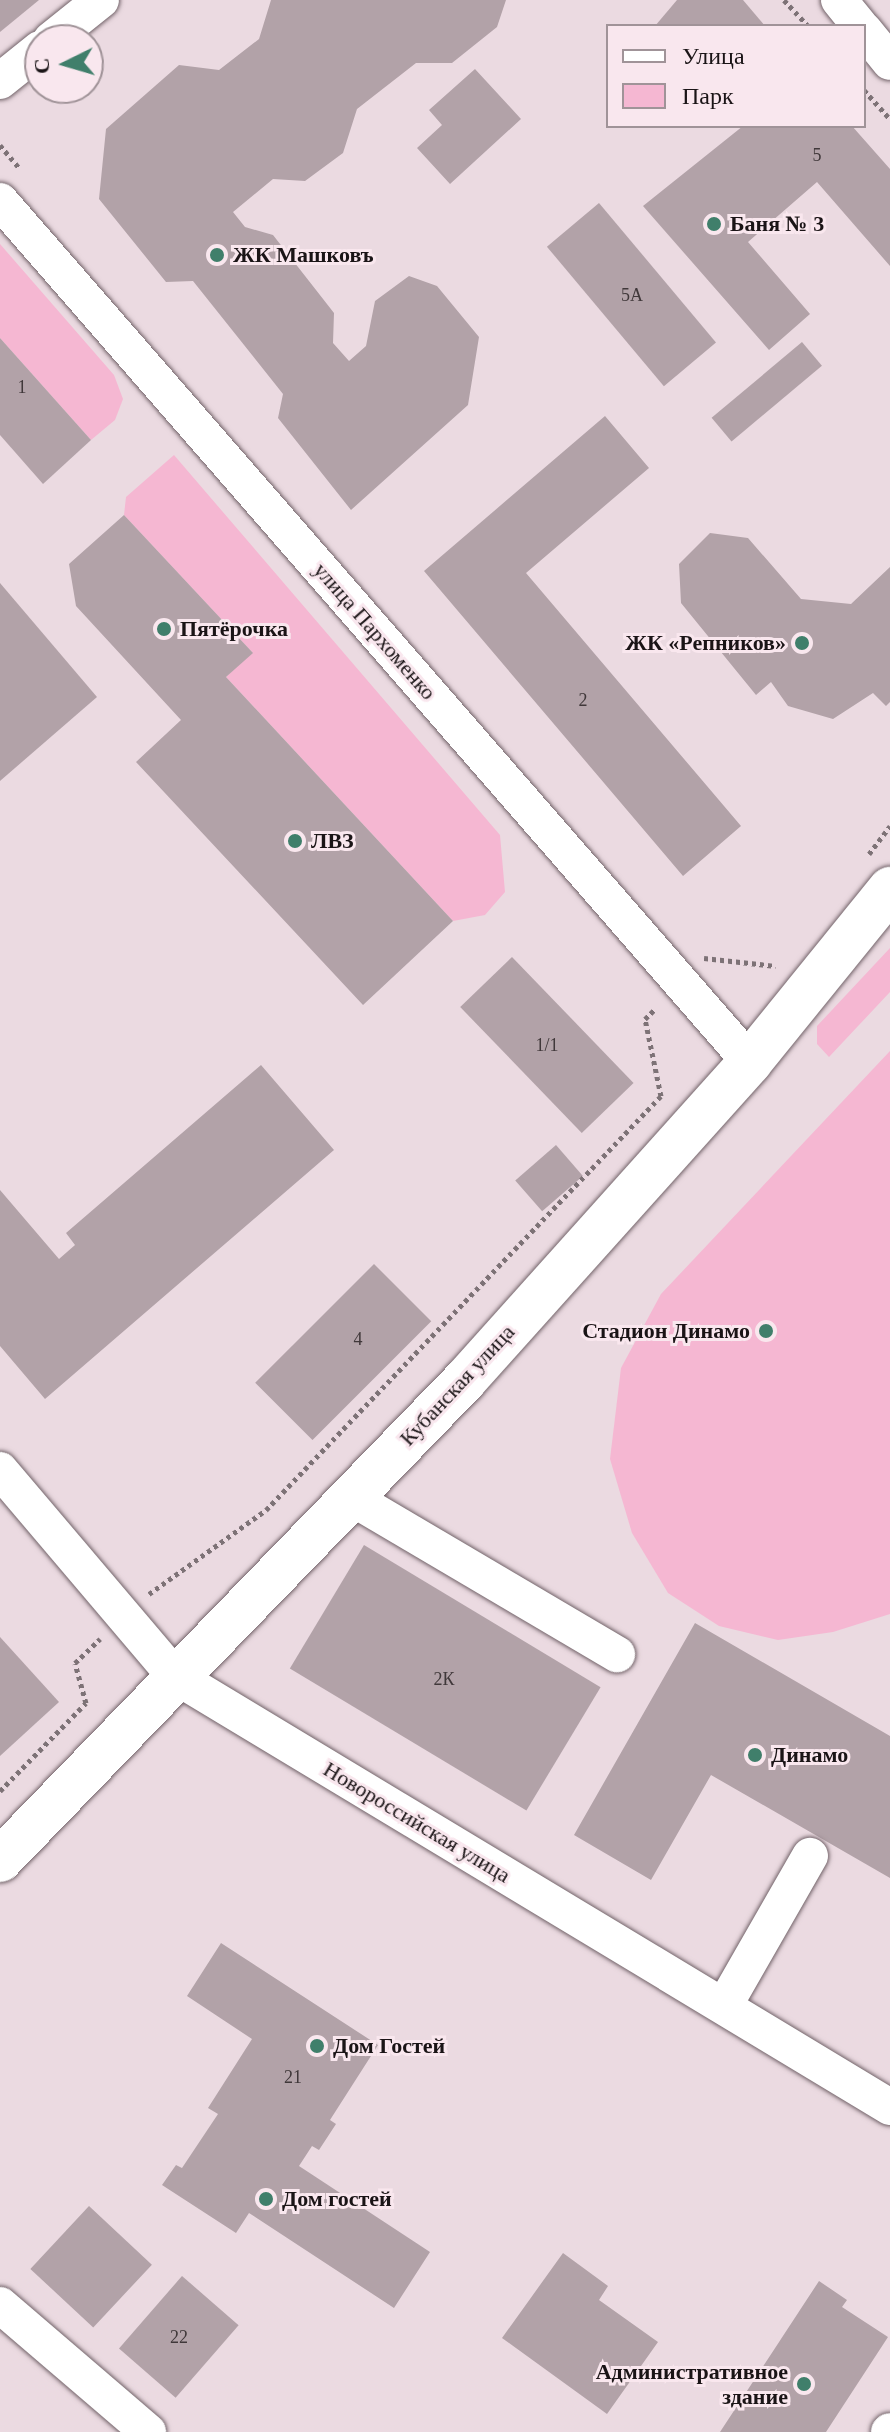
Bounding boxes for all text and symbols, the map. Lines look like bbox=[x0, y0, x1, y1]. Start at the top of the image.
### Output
north arrow bbox=[24, 24, 104, 104]
legend bbox=[606, 24, 866, 128]
text: Улица bbox=[682, 43, 745, 69]
text: С bbox=[28, 57, 55, 75]
text: Парк bbox=[682, 83, 734, 109]
house number: 5 bbox=[812, 144, 822, 166]
place label: Баня № 3 bbox=[730, 211, 824, 237]
marker: Баня № 3 bbox=[705, 215, 723, 233]
place label: ЖК Машковъ bbox=[233, 242, 374, 268]
marker: ЖК Машковъ bbox=[208, 246, 226, 264]
house number: 5А bbox=[621, 284, 643, 306]
house number: 1 bbox=[18, 376, 26, 398]
street label: улица Пархоменко bbox=[308, 557, 442, 705]
place label: Пятёрочка bbox=[180, 616, 288, 642]
marker: Пятёрочка bbox=[155, 620, 173, 638]
place label: ЖК «Репников» bbox=[625, 630, 786, 656]
marker: ЖК «Репников» bbox=[793, 634, 811, 652]
house number: 2 bbox=[578, 689, 588, 711]
place label: ЛВЗ bbox=[311, 828, 354, 854]
marker: ЛВЗ bbox=[286, 832, 304, 850]
house number: 1/1 bbox=[535, 1034, 559, 1056]
place label: Стадион Динамо bbox=[582, 1318, 750, 1344]
street label: Кубанская улица bbox=[394, 1319, 520, 1451]
marker: Стадион Динамо bbox=[757, 1322, 775, 1340]
house number: 4 bbox=[354, 1328, 362, 1350]
house number: 2К bbox=[433, 1668, 455, 1690]
place label: Динамо bbox=[771, 1742, 848, 1768]
marker: Динамо bbox=[746, 1746, 764, 1764]
street label: Новороссийская улица bbox=[319, 1756, 515, 1888]
place label: Дом Гостей bbox=[333, 2033, 445, 2059]
marker: Дом Гостей bbox=[308, 2037, 326, 2055]
house number: 21 bbox=[284, 2066, 302, 2088]
place label: Дом гостей bbox=[282, 2186, 392, 2212]
marker: Дом гостей bbox=[257, 2190, 275, 2208]
house number: 22 bbox=[170, 2326, 188, 2348]
place label: Административное здание bbox=[596, 2358, 788, 2410]
marker: Административное здание bbox=[795, 2375, 813, 2393]

